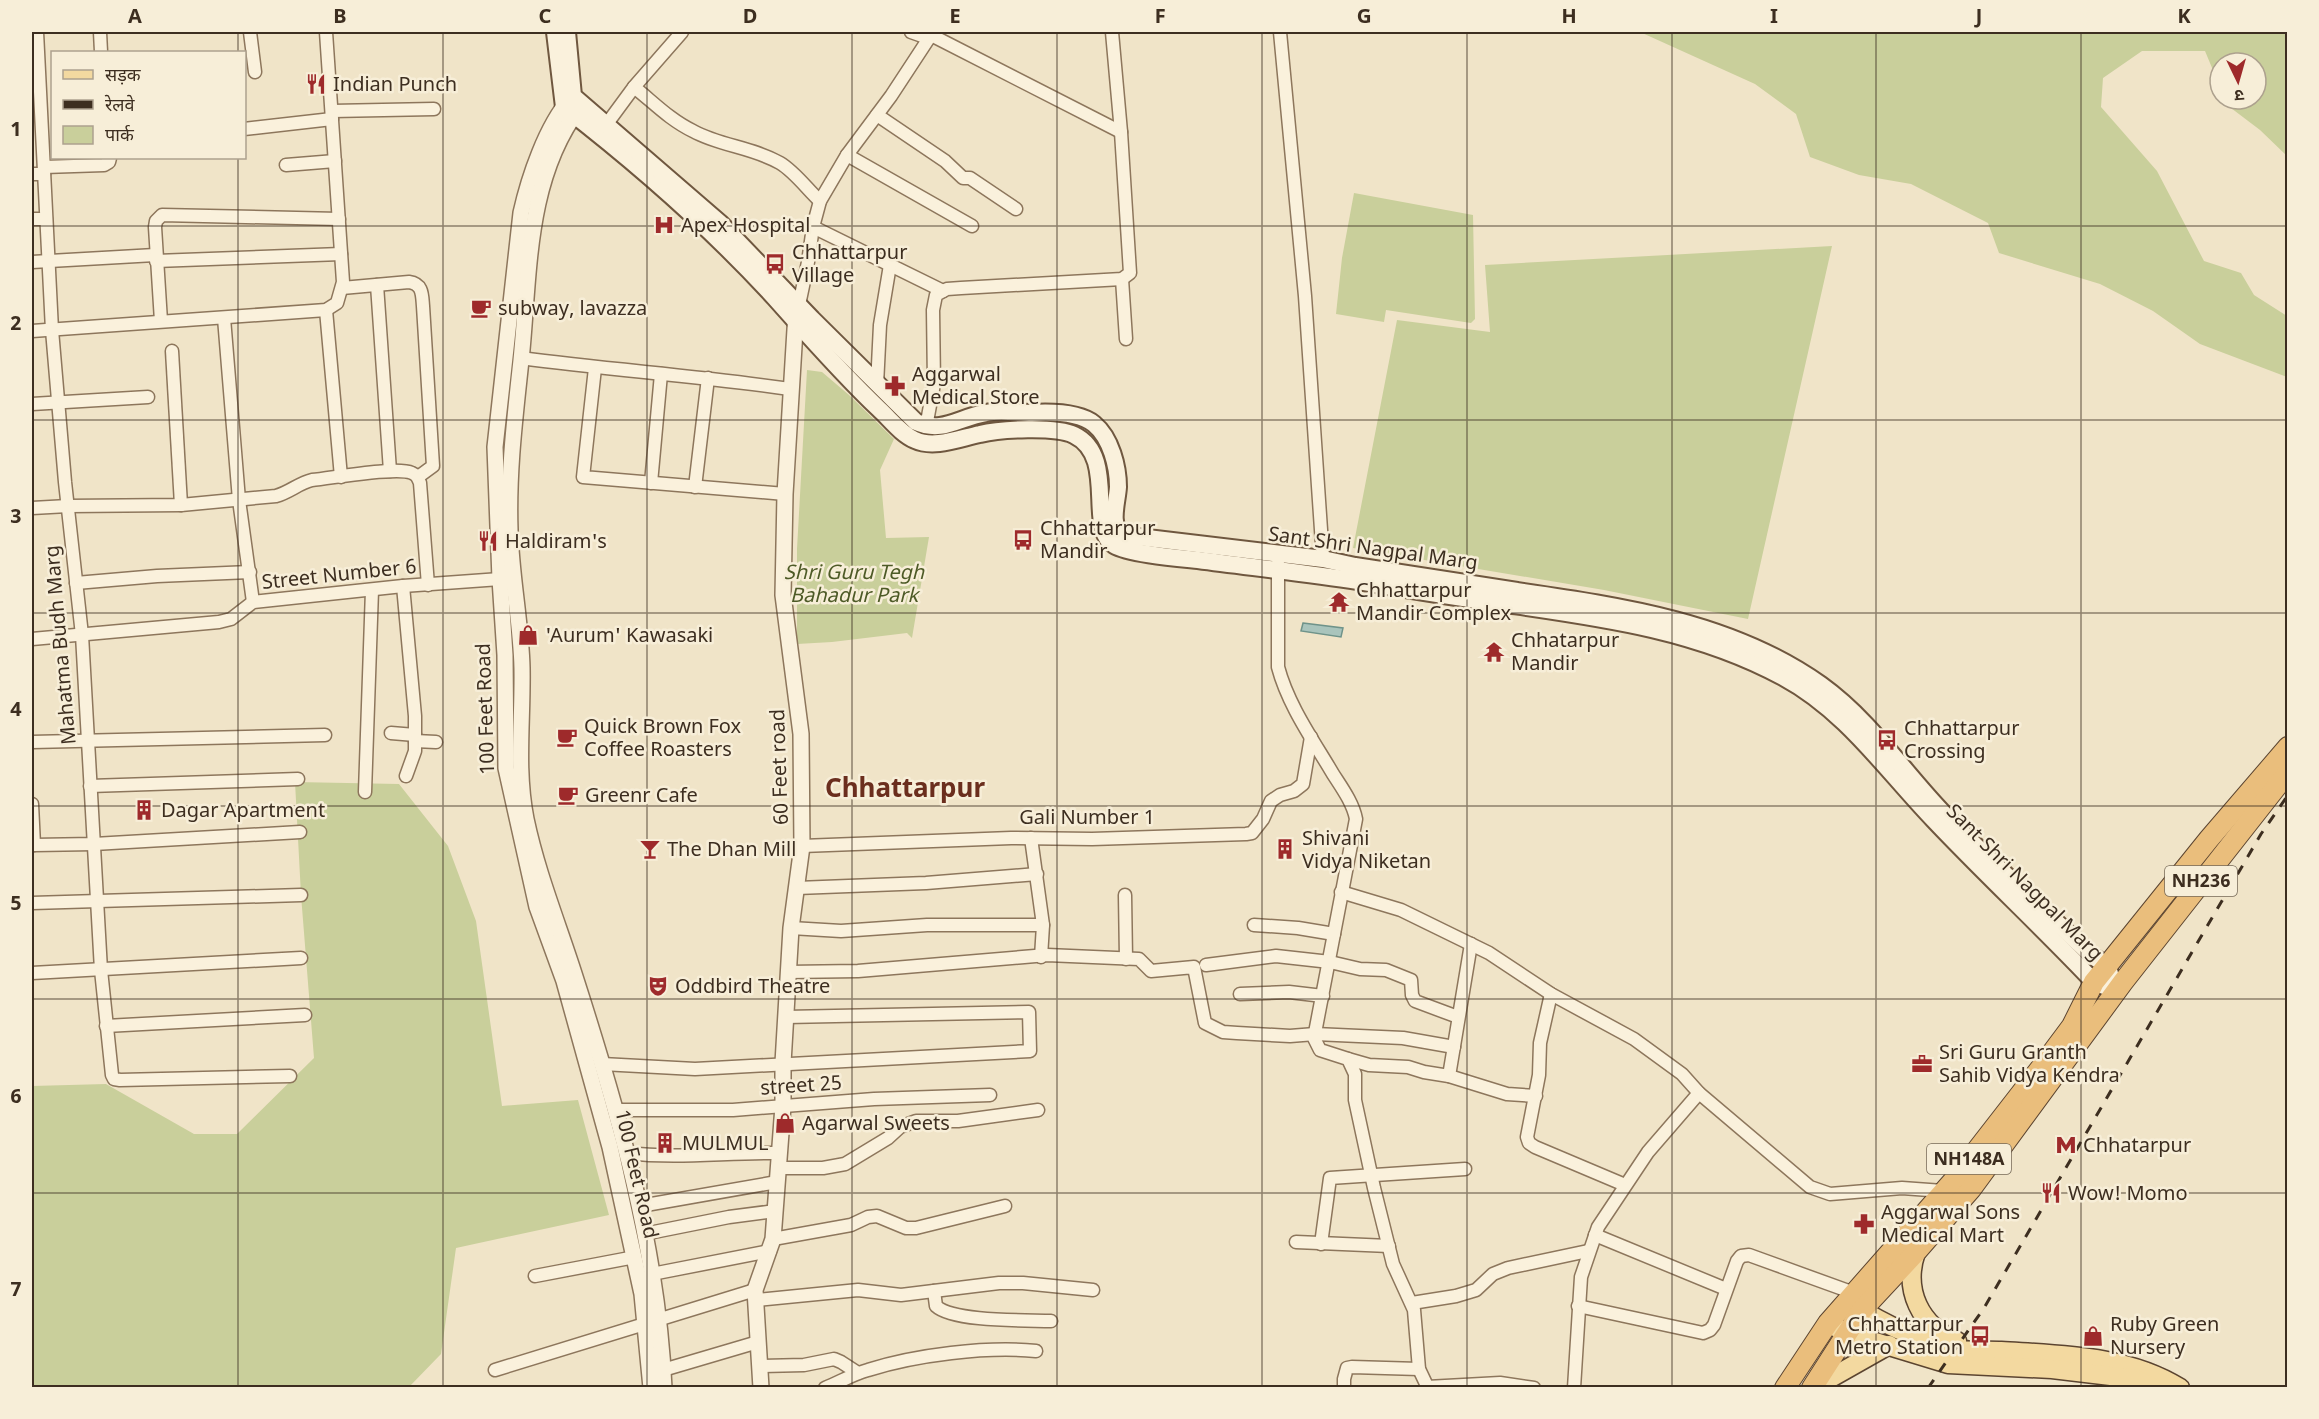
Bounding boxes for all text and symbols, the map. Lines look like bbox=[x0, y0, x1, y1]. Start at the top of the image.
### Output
text: A bbox=[128, 5, 142, 31]
text: B bbox=[333, 5, 347, 31]
text: C bbox=[539, 5, 552, 31]
text: D bbox=[743, 5, 757, 31]
text: E bbox=[949, 5, 961, 31]
text: F bbox=[1155, 5, 1165, 31]
text: G bbox=[1357, 5, 1371, 31]
text: H bbox=[1561, 5, 1577, 31]
text: I bbox=[1770, 5, 1778, 31]
text: J bbox=[1974, 5, 1982, 31]
text: K bbox=[2177, 5, 2191, 31]
legend bbox=[51, 51, 246, 159]
north arrow bbox=[2208, 51, 2268, 111]
text: सड़क bbox=[105, 65, 142, 88]
restaurant icon: Indian Punch bbox=[304, 72, 328, 96]
place label: Indian Punch bbox=[333, 73, 457, 99]
text: उ bbox=[2233, 83, 2245, 104]
text: रेलवे bbox=[104, 94, 136, 118]
text: 1 bbox=[10, 118, 22, 144]
text: पार्क bbox=[105, 124, 135, 148]
hospital icon: Apex Hospital bbox=[652, 213, 676, 237]
place label: Apex Hospital bbox=[681, 214, 810, 240]
place label: Chhattarpur Village bbox=[792, 241, 907, 290]
bus stop icon: Chhattarpur Village bbox=[763, 252, 787, 276]
cafe icon: subway, lavazza bbox=[469, 296, 493, 320]
place label: subway, lavazza bbox=[498, 297, 647, 323]
text: 2 bbox=[10, 312, 22, 338]
place label: Aggarwal Medical Store bbox=[912, 363, 1040, 412]
pharmacy icon: Aggarwal Medical Store bbox=[883, 374, 907, 398]
text: 3 bbox=[10, 505, 22, 531]
place label: Chhattarpur Mandir bbox=[1040, 517, 1155, 566]
street label: Sant Shri Nagpal Marg bbox=[1266, 522, 1479, 578]
bus stop icon: Chhattarpur Mandir bbox=[1011, 528, 1035, 552]
restaurant icon: Haldiram's bbox=[476, 529, 500, 553]
place label: Haldiram's bbox=[505, 530, 607, 556]
street label: Mahatma Budh Marg bbox=[40, 544, 84, 746]
street label: Street Number 6 bbox=[261, 555, 418, 597]
park label: Shri Guru Tegh Bahadur Park bbox=[784, 561, 925, 610]
place label: Chhattarpur Mandir Complex bbox=[1356, 579, 1511, 628]
temple icon: Chhattarpur Mandir Complex bbox=[1327, 590, 1351, 614]
shop icon: 'Aurum' Kawasaki bbox=[516, 623, 540, 647]
place label: 'Aurum' Kawasaki bbox=[545, 624, 713, 650]
place label: Chhatarpur Mandir bbox=[1511, 629, 1619, 678]
temple icon: Chhatarpur Mandir bbox=[1482, 640, 1506, 664]
street label: 100 Feet Road bbox=[472, 643, 502, 775]
text: 4 bbox=[10, 698, 22, 724]
street label: 60 Feet road bbox=[766, 708, 796, 825]
place label: Quick Brown Fox Coffee Roasters bbox=[584, 715, 742, 764]
place label: Chhattarpur Crossing bbox=[1904, 717, 2019, 766]
cafe icon: Quick Brown Fox Coffee Roasters bbox=[555, 725, 579, 749]
bus stop icon: Chhattarpur Crossing bbox=[1875, 728, 1899, 752]
district label: Chhattarpur bbox=[825, 774, 985, 808]
cafe icon: Greenr Cafe bbox=[556, 783, 580, 807]
place label: Greenr Cafe bbox=[585, 784, 698, 810]
building icon: Dagar Apartment bbox=[132, 798, 156, 822]
place label: Dagar Apartment bbox=[161, 799, 325, 825]
street label: Sant Shri Nagpal Marg bbox=[1940, 800, 2107, 967]
street label: Gali Number 1 bbox=[1019, 806, 1155, 832]
place label: Shivani Vidya Niketan bbox=[1302, 827, 1431, 876]
bar icon: The Dhan Mill bbox=[638, 837, 662, 861]
building icon: Shivani Vidya Niketan bbox=[1273, 837, 1297, 861]
place label: The Dhan Mill bbox=[667, 838, 796, 864]
road number: NH236 bbox=[2165, 866, 2237, 896]
text: 5 bbox=[10, 892, 22, 918]
theatre icon: Oddbird Theatre bbox=[646, 974, 670, 998]
place label: Oddbird Theatre bbox=[675, 975, 830, 1001]
place label: Sri Guru Granth Sahib Vidya Kendra bbox=[1939, 1041, 2120, 1090]
office icon: Sri Guru Granth Sahib Vidya Kendra bbox=[1910, 1052, 1934, 1076]
street label: street 25 bbox=[759, 1071, 843, 1103]
text: 6 bbox=[10, 1085, 22, 1111]
street label: 100 Feet Road bbox=[608, 1107, 663, 1242]
shop icon: Agarwal Sweets bbox=[773, 1111, 797, 1135]
place label: Agarwal Sweets bbox=[802, 1112, 950, 1138]
building icon: MULMUL bbox=[653, 1131, 677, 1155]
place label: MULMUL bbox=[682, 1132, 768, 1158]
metro station icon: Chhatarpur bbox=[2054, 1133, 2078, 1157]
place label: Chhatarpur bbox=[2083, 1134, 2191, 1160]
road number: NH148A bbox=[1927, 1144, 2011, 1174]
restaurant icon: Wow! Momo bbox=[2039, 1181, 2063, 1205]
place label: Wow! Momo bbox=[2068, 1182, 2188, 1208]
place label: Aggarwal Sons Medical Mart bbox=[1881, 1201, 2020, 1250]
pharmacy icon: Aggarwal Sons Medical Mart bbox=[1852, 1212, 1876, 1236]
text: 7 bbox=[10, 1278, 22, 1304]
place label: Chhattarpur Metro Station bbox=[1835, 1313, 1963, 1362]
place label: Ruby Green Nursery bbox=[2110, 1313, 2219, 1362]
bus stop icon: Chhattarpur Metro Station bbox=[1968, 1324, 1992, 1348]
shop icon: Ruby Green Nursery bbox=[2081, 1324, 2105, 1348]

